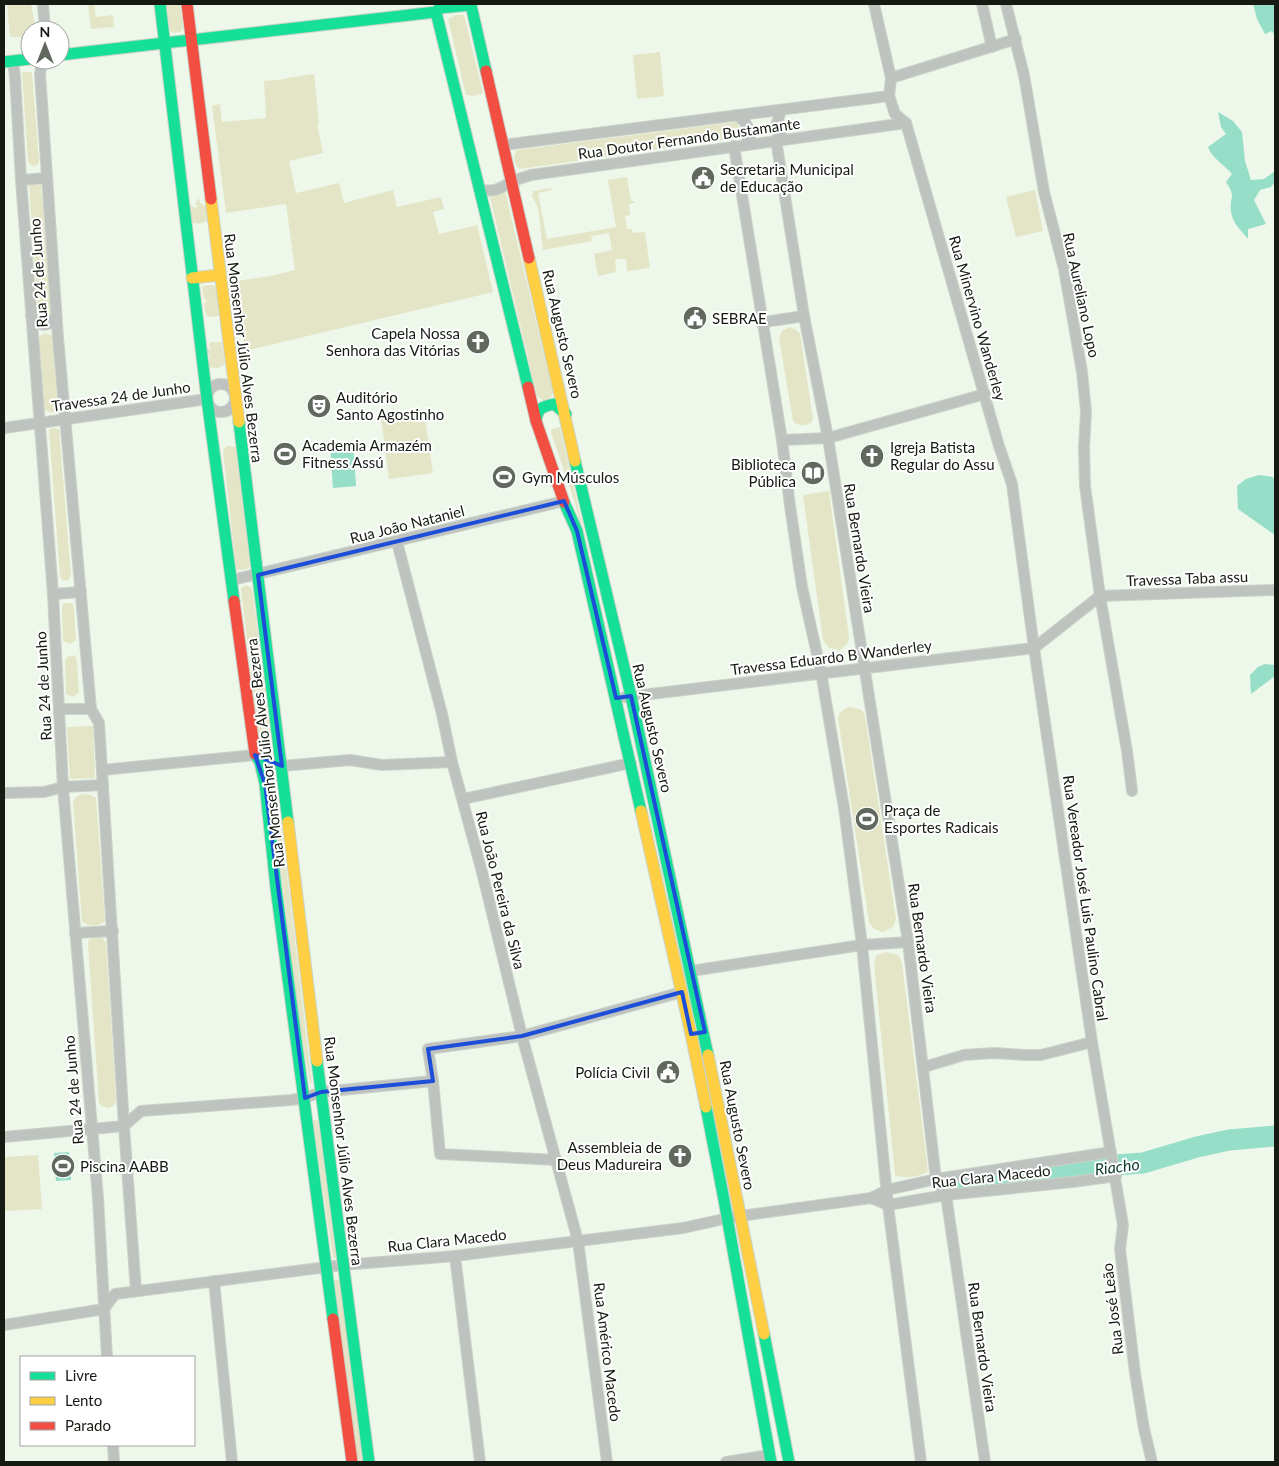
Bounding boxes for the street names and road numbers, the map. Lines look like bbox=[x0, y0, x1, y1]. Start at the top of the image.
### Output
street label: Rua Doutor Fernando Bustamante bbox=[577, 113, 801, 163]
street label: Rua 24 de Junho bbox=[25, 218, 51, 328]
street label: Rua Aureliano Lopo bbox=[1060, 231, 1104, 359]
street label: Rua Monsenhor Júlio Alves Bezerra bbox=[221, 232, 267, 464]
street label: Rua Minervino Wanderley bbox=[946, 233, 1010, 403]
street label: Rua Augusto Severo bbox=[539, 268, 587, 400]
street label: Travessa 24 de Junho bbox=[50, 377, 192, 415]
street label: Rua Bernardo Vieira bbox=[841, 482, 879, 614]
street label: Rua João Nataniel bbox=[348, 501, 466, 547]
street label: Travessa Taba assu bbox=[1126, 567, 1248, 589]
street label: Rua 24 de Junho bbox=[31, 631, 55, 741]
street label: Travessa Eduardo B Wanderley bbox=[729, 636, 933, 678]
street label: Rua Monsenhor Júlio Alves Bezerra bbox=[242, 637, 288, 869]
street label: Rua Augusto Severo bbox=[629, 662, 677, 794]
street label: Rua Vereador José Luis Paulino Cabral bbox=[1060, 774, 1112, 1022]
street label: Rua João Pereira da Silva bbox=[473, 809, 529, 971]
street label: Rua Bernardo Vieira bbox=[905, 882, 941, 1014]
street label: Rua 24 de Junho bbox=[59, 1035, 87, 1145]
street label: Rua Monsenhor Júlio Alves Bezerra bbox=[321, 1035, 367, 1267]
street label: Rua Augusto Severo bbox=[717, 1059, 759, 1191]
street label: Rua Clara Macedo bbox=[931, 1161, 1051, 1191]
street label: Rua Clara Macedo bbox=[387, 1225, 507, 1255]
street label: Rua José Leão bbox=[1097, 1262, 1127, 1356]
street label: Rua Américo Macedo bbox=[591, 1281, 625, 1423]
street label: Rua Bernardo Vieira bbox=[965, 1281, 1001, 1413]

